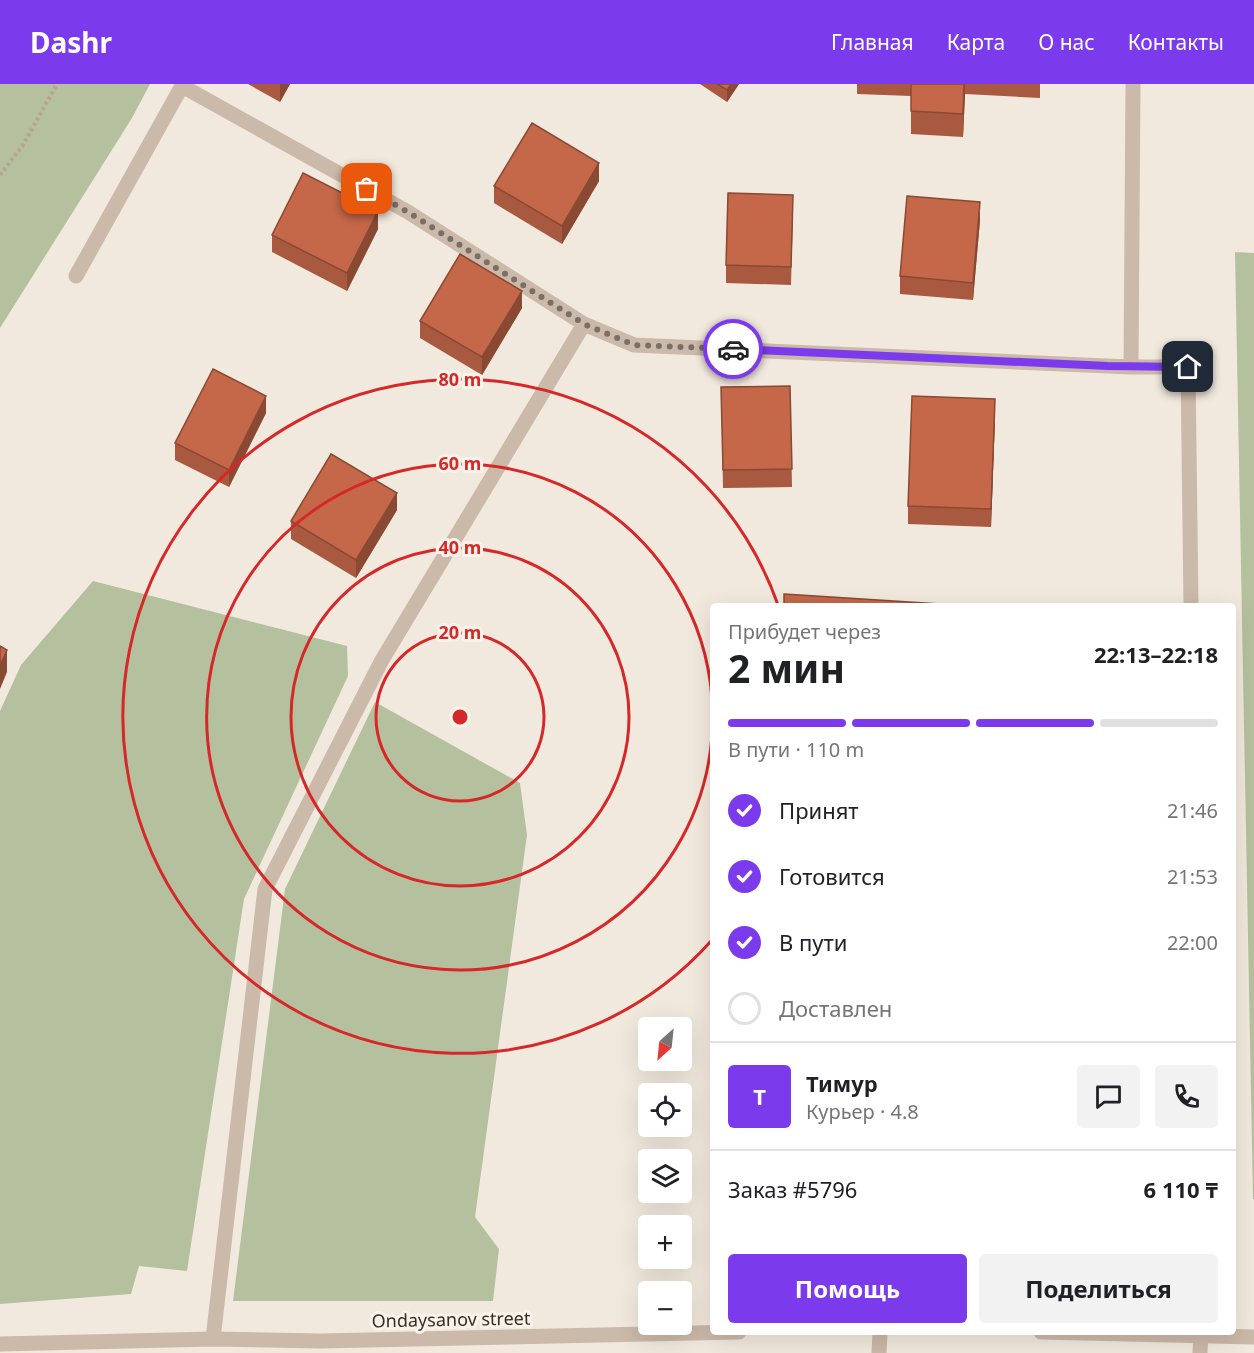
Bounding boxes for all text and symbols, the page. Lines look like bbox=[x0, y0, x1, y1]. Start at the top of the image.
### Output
text: Dashr bbox=[30, 23, 112, 61]
text: Главная bbox=[831, 28, 914, 56]
text: Карта bbox=[947, 28, 1005, 56]
text: О нас bbox=[1038, 28, 1095, 56]
text: Контакты bbox=[1128, 28, 1224, 56]
pin bbox=[341, 163, 392, 214]
icon: bag bbox=[350, 172, 383, 205]
courier bbox=[703, 319, 763, 379]
icon: car bbox=[717, 333, 750, 366]
pin bbox=[1162, 341, 1213, 392]
icon: home bbox=[1171, 350, 1204, 383]
text: 80 m bbox=[439, 367, 481, 391]
text: 60 m bbox=[439, 451, 481, 475]
text: 40 m bbox=[439, 535, 481, 559]
text: Прибудет через bbox=[728, 618, 881, 645]
text: 20 m bbox=[439, 620, 481, 644]
text: 22:13–22:18 bbox=[1094, 639, 1218, 669]
text: 2 мин bbox=[728, 641, 845, 694]
centre of rings bbox=[450, 707, 470, 727]
text: В пути · 110 m bbox=[728, 736, 864, 763]
icon: check bbox=[728, 794, 761, 827]
text: Принят bbox=[779, 795, 859, 825]
text: 21:46 bbox=[1167, 797, 1218, 824]
icon: check bbox=[728, 860, 761, 893]
text: Готовится bbox=[779, 861, 885, 891]
text: 21:53 bbox=[1167, 863, 1218, 890]
icon: check bbox=[728, 926, 761, 959]
text: В пути bbox=[779, 927, 847, 957]
text: 22:00 bbox=[1167, 929, 1218, 956]
text: Доставлен bbox=[779, 993, 892, 1023]
north arrow bbox=[638, 1017, 692, 1071]
map controls bbox=[638, 1017, 692, 1335]
button: chat bbox=[1077, 1065, 1140, 1128]
button: phone bbox=[1155, 1065, 1218, 1128]
text: Тимур bbox=[806, 1068, 878, 1098]
text: Т bbox=[753, 1081, 766, 1111]
button: locate bbox=[638, 1083, 692, 1137]
text: Курьер · 4.8 bbox=[806, 1098, 919, 1125]
button: layers bbox=[638, 1149, 692, 1203]
text: Заказ #5796 bbox=[728, 1174, 857, 1204]
text: 6 110 ₸ bbox=[1144, 1174, 1218, 1204]
button: + bbox=[638, 1215, 692, 1269]
button: Помощь bbox=[728, 1254, 967, 1323]
button: Поделиться bbox=[979, 1254, 1218, 1323]
button: − bbox=[638, 1281, 692, 1335]
street label: Ondaysanov street bbox=[371, 1306, 531, 1332]

